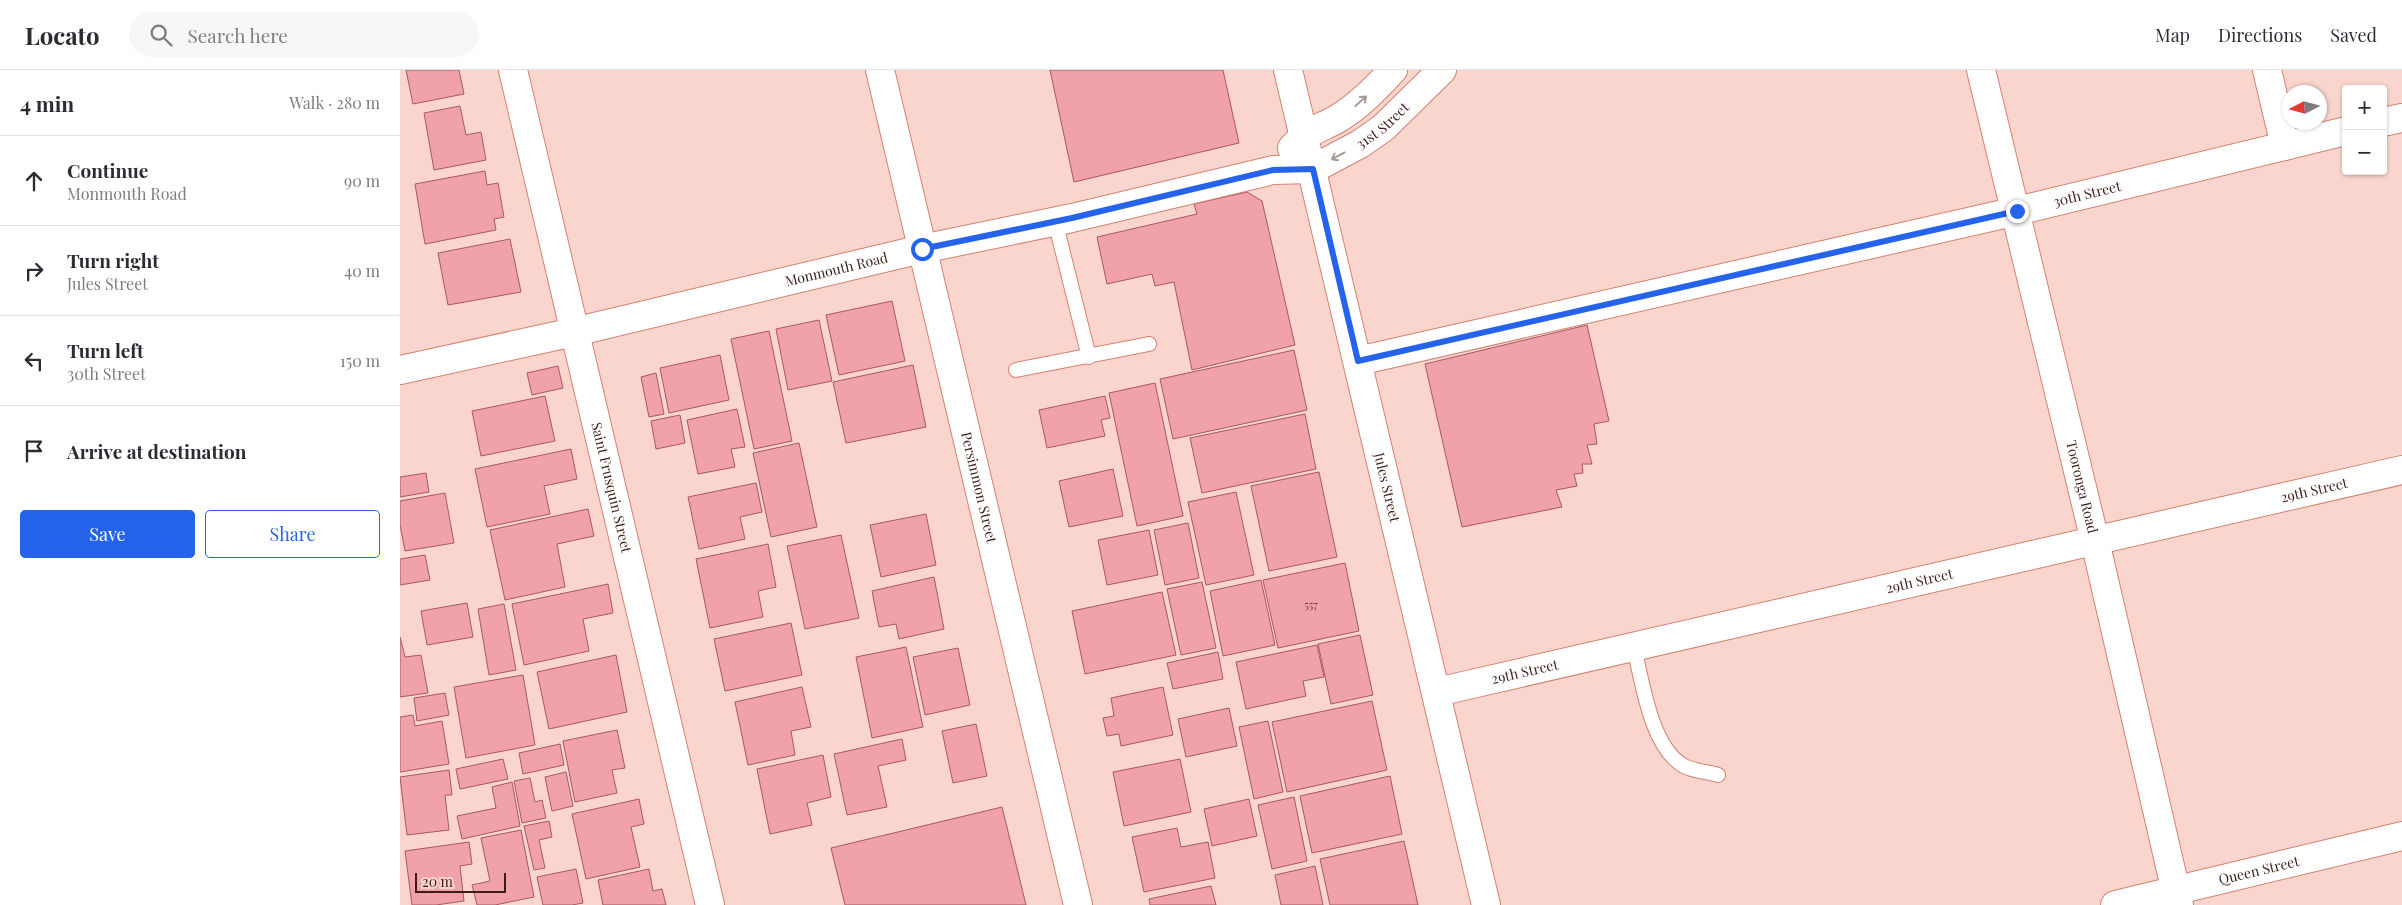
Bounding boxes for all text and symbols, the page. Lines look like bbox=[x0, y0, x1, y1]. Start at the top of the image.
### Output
search box bbox=[129, 12, 479, 57]
text: Locato bbox=[25, 19, 99, 51]
icon: search bbox=[147, 21, 175, 49]
text: Search here bbox=[187, 22, 288, 48]
text: Map bbox=[2155, 23, 2190, 47]
text: Directions bbox=[2218, 23, 2302, 47]
text: Saved bbox=[2330, 23, 2377, 47]
north arrow bbox=[2282, 85, 2327, 130]
map controls bbox=[2342, 85, 2387, 175]
button: + bbox=[2342, 85, 2387, 130]
text: 4 min bbox=[20, 89, 74, 117]
text: Walk · 280 m bbox=[289, 92, 380, 113]
one-way arrow bbox=[1355, 95, 1368, 106]
street label: 31st Street bbox=[1352, 97, 1413, 153]
button: − bbox=[2342, 130, 2387, 175]
one-way arrow bbox=[1330, 151, 1345, 161]
text: Continue bbox=[67, 157, 148, 183]
icon: ahead bbox=[20, 167, 48, 195]
text: 90 m bbox=[344, 170, 380, 191]
street label: 30th Street bbox=[2051, 176, 2124, 211]
text: Monmouth Road bbox=[67, 183, 187, 204]
route end bbox=[2006, 200, 2029, 223]
route start bbox=[911, 238, 934, 261]
text: Turn right bbox=[67, 247, 159, 273]
street label: Monmouth Road bbox=[783, 247, 890, 290]
icon: right bbox=[20, 257, 48, 285]
text: 40 m bbox=[344, 260, 380, 281]
text: Jules Street bbox=[67, 273, 148, 294]
text: Turn left bbox=[67, 337, 144, 363]
icon: left bbox=[20, 347, 48, 375]
text: 150 m bbox=[340, 350, 380, 371]
text: 30th Street bbox=[67, 363, 146, 384]
street label: Saint Frusquin Street bbox=[587, 420, 637, 556]
street label: Persimmon Street bbox=[957, 430, 1002, 546]
icon: arrive bbox=[20, 437, 48, 465]
text: Arrive at destination bbox=[67, 438, 247, 464]
street label: Tooronga Road bbox=[2062, 439, 2103, 535]
street label: Jules Street bbox=[1370, 450, 1405, 525]
street label: 29th Street bbox=[2279, 473, 2350, 507]
button: Save bbox=[20, 510, 195, 558]
button: Share bbox=[205, 510, 380, 558]
street label: 29th Street bbox=[1884, 563, 1956, 597]
house number: 557 bbox=[1304, 597, 1318, 612]
street label: 29th Street bbox=[1489, 654, 1561, 688]
street label: Queen Street bbox=[2217, 851, 2302, 889]
scale bar bbox=[415, 870, 506, 893]
text: 20 m bbox=[422, 872, 453, 891]

